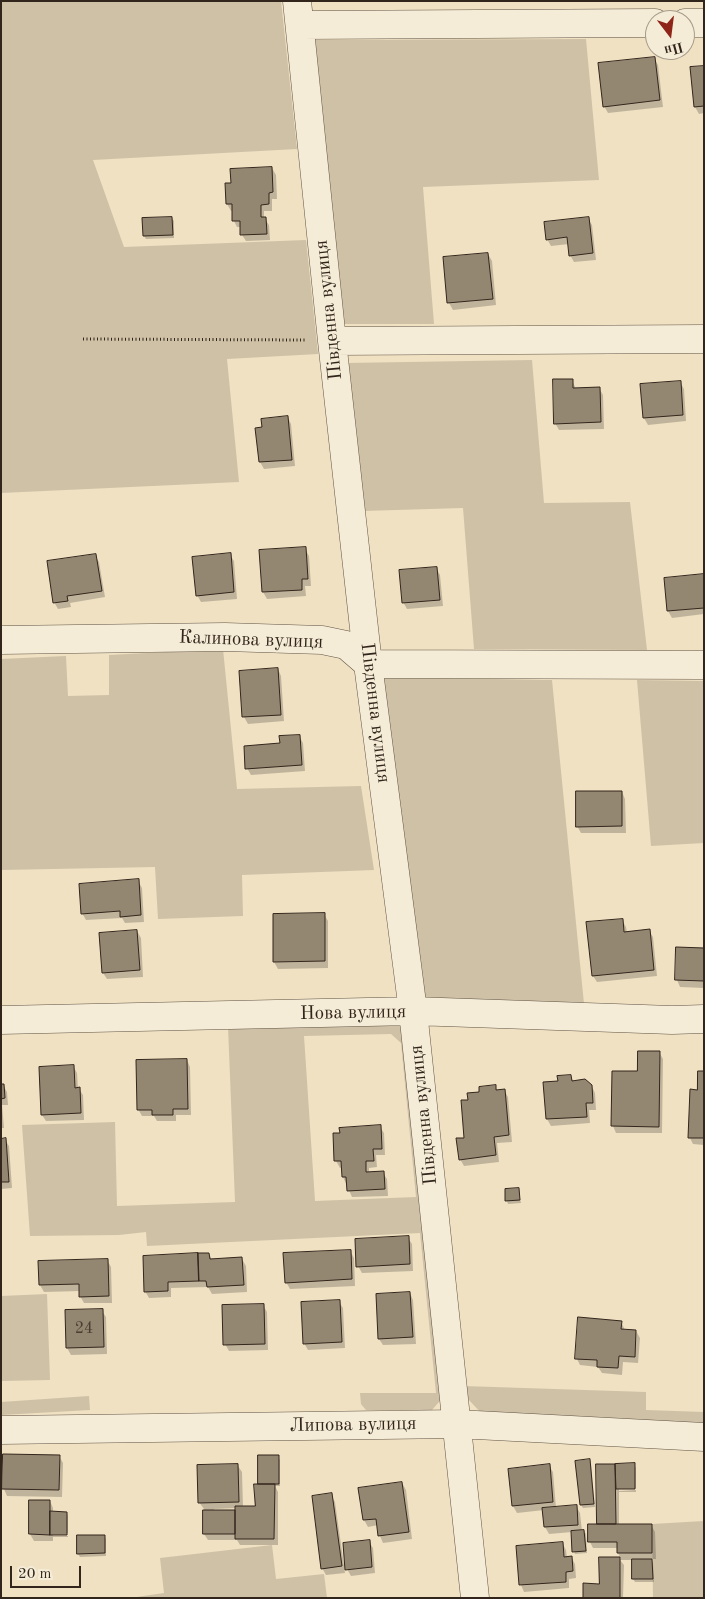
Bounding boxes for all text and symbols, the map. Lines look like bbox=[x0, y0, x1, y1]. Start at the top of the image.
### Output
north arrow bbox=[645, 10, 695, 60]
text: Пн bbox=[662, 39, 685, 58]
street label: Південна вулиця bbox=[310, 239, 348, 381]
street label: Калинова вулиця bbox=[178, 626, 324, 654]
street label: Південна вулиця bbox=[355, 642, 395, 784]
street label: Нова вулиця bbox=[300, 1001, 406, 1025]
street label: Південна вулиця bbox=[405, 1044, 443, 1186]
house number: 24 bbox=[75, 1319, 93, 1339]
street label: Липова вулиця bbox=[289, 1412, 417, 1438]
scale bar bbox=[12, 1556, 84, 1588]
text: 20 m bbox=[18, 1567, 52, 1582]

